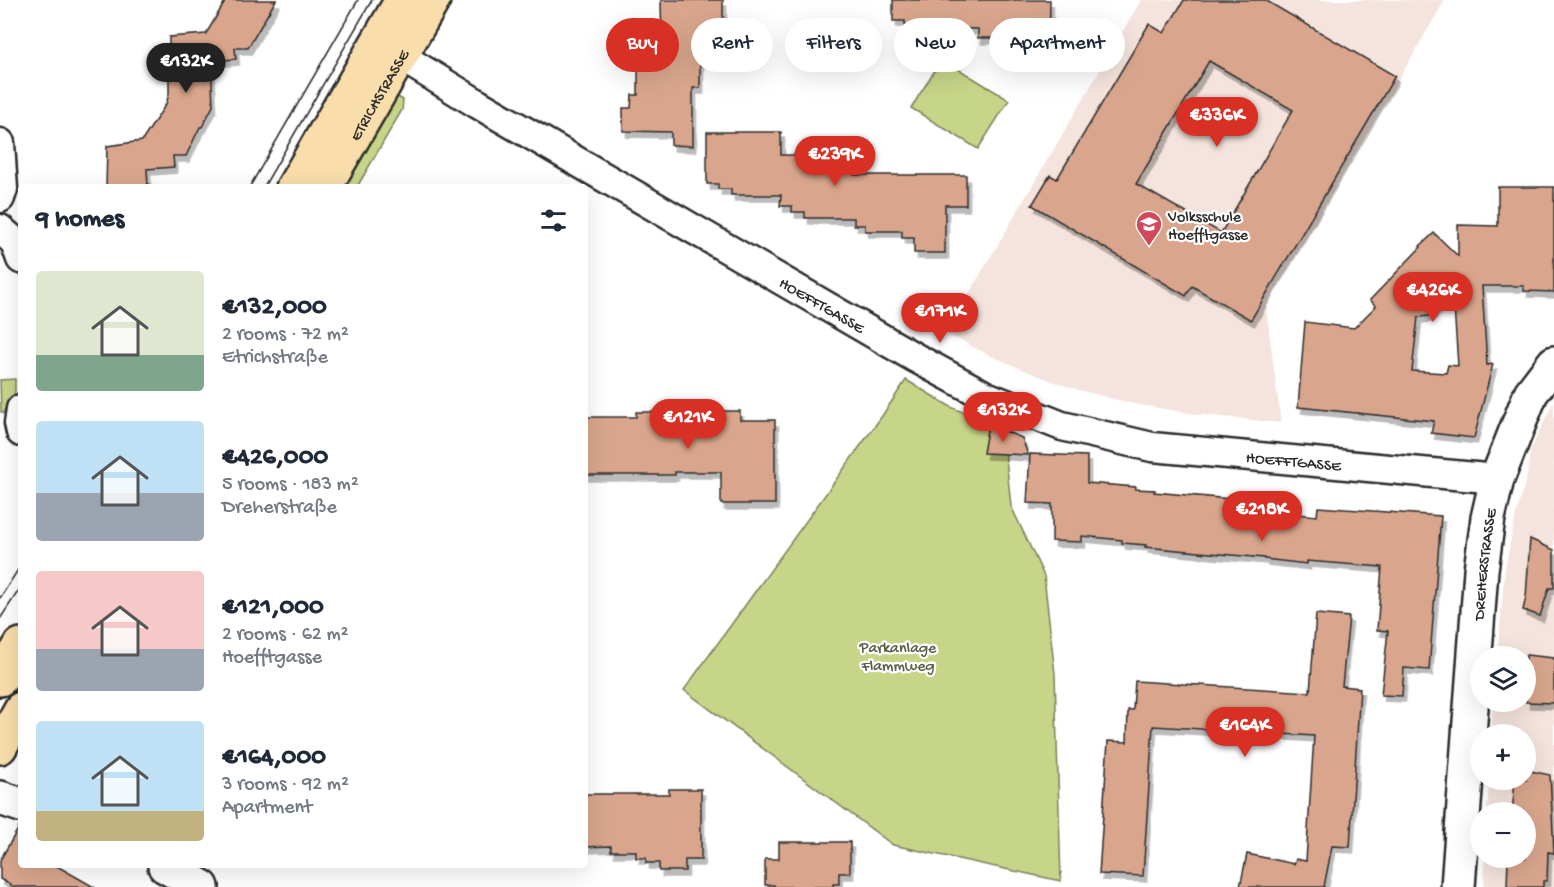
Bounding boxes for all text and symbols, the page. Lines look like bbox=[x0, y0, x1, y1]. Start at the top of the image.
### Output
chip: Buy bbox=[606, 18, 679, 72]
chip: Rent bbox=[691, 18, 773, 72]
chip: Filters bbox=[785, 18, 882, 72]
chip: New bbox=[894, 18, 977, 72]
chip: Apartment bbox=[989, 18, 1125, 72]
pin: €132K bbox=[144, 43, 228, 94]
street label: ETRICHSTRASSE bbox=[347, 46, 416, 145]
text: €132K bbox=[160, 51, 212, 74]
pin: €336K bbox=[1175, 97, 1259, 148]
text: €336K bbox=[1190, 105, 1244, 128]
pin: €239K bbox=[793, 136, 877, 187]
text: €239K bbox=[808, 144, 862, 167]
icon: filters bbox=[537, 204, 570, 237]
text: 9 homes bbox=[36, 205, 124, 236]
school or university icon: Volksschule Hoefftgasse bbox=[1134, 209, 1164, 247]
place label: Volksschule Hoefftgasse bbox=[1167, 209, 1249, 246]
pin: €426K bbox=[1391, 272, 1475, 323]
street label: HOEFFTGASSE bbox=[775, 275, 868, 340]
text: €426K bbox=[1407, 280, 1459, 303]
text: €132,000 bbox=[222, 293, 327, 324]
pin: €171K bbox=[898, 293, 982, 344]
icon: home bbox=[84, 295, 156, 367]
text: €171K bbox=[915, 301, 965, 324]
text: 2 rooms · 72 m² bbox=[222, 324, 349, 347]
text: Etrichstraße bbox=[222, 347, 328, 370]
pin: €132K bbox=[961, 392, 1045, 443]
pin: €121K bbox=[646, 399, 730, 450]
text: €132K bbox=[977, 400, 1029, 423]
text: €121K bbox=[664, 407, 712, 430]
text: €426,000 bbox=[222, 443, 328, 474]
icon: home bbox=[84, 445, 156, 517]
street label: HOEFFTGASSE bbox=[1245, 450, 1343, 478]
text: 5 rooms · 183 m² bbox=[222, 474, 359, 497]
pin: €218K bbox=[1220, 491, 1304, 542]
text: Dreherstraße bbox=[222, 497, 337, 520]
text: €218K bbox=[1236, 499, 1288, 522]
street label: DREHERSTRASSE bbox=[1471, 506, 1503, 622]
text: €121,000 bbox=[222, 593, 324, 624]
icon: home bbox=[84, 595, 156, 667]
text: 2 rooms · 62 m² bbox=[222, 624, 349, 647]
park label: Parkanlage Flammweg bbox=[859, 640, 937, 677]
map controls bbox=[1470, 646, 1536, 868]
button: layers bbox=[1470, 646, 1536, 712]
text: Hoefftgasse bbox=[222, 647, 322, 670]
pin: €164K bbox=[1203, 707, 1287, 758]
text: €164K bbox=[1220, 715, 1270, 738]
button: + bbox=[1470, 724, 1536, 790]
text: €164,000 bbox=[222, 743, 326, 774]
icon: home bbox=[84, 745, 156, 817]
text: 3 rooms · 92 m² bbox=[222, 774, 349, 797]
text: Apartment bbox=[222, 797, 312, 820]
button: − bbox=[1470, 802, 1536, 868]

